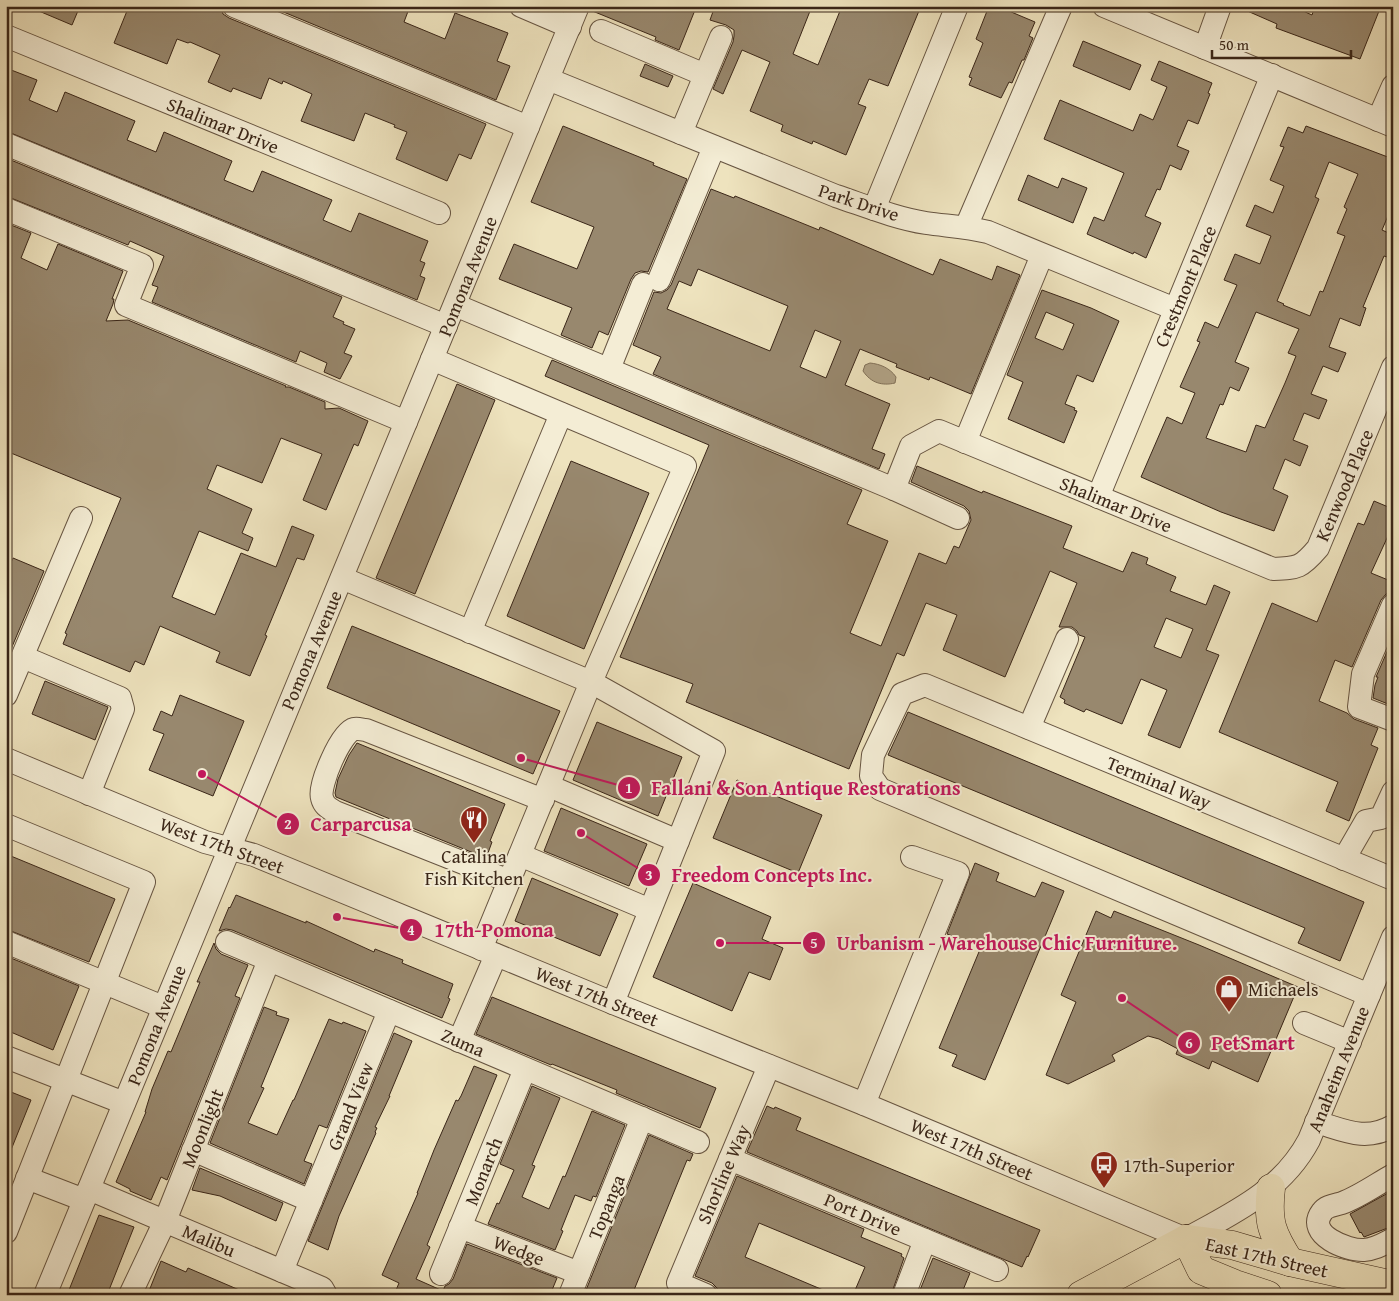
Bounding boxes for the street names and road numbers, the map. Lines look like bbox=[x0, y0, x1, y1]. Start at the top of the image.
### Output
street label: Shalimar Drive bbox=[163, 90, 283, 160]
street label: Park Drive bbox=[815, 176, 903, 228]
street label: Pomona Avenue bbox=[430, 212, 504, 340]
street label: Crestmont Place bbox=[1147, 221, 1223, 351]
street label: Kenwood Place bbox=[1308, 424, 1380, 546]
street label: Shalimar Drive bbox=[1056, 469, 1176, 539]
street label: Pomona Avenue bbox=[273, 586, 349, 714]
street label: Terminal Way bbox=[1103, 748, 1216, 816]
street label: West 17th Street bbox=[156, 809, 288, 881]
street label: West 17th Street bbox=[531, 959, 663, 1034]
street label: Pomona Avenue bbox=[119, 961, 193, 1089]
street label: Anaheim Avenue bbox=[1300, 1001, 1376, 1136]
street label: Zuma bbox=[437, 1020, 489, 1064]
street label: Grand View bbox=[320, 1057, 381, 1154]
street label: Moonlight bbox=[173, 1084, 231, 1172]
street label: West 17th Street bbox=[906, 1111, 1038, 1188]
street label: Shorline Way bbox=[689, 1119, 757, 1228]
street label: Monarch bbox=[457, 1132, 509, 1209]
street label: Topanga bbox=[580, 1170, 632, 1244]
street label: Port Drive bbox=[820, 1185, 906, 1243]
street label: Malibu bbox=[178, 1216, 241, 1264]
street label: Wedge bbox=[489, 1227, 549, 1273]
street label: East 17th Street bbox=[1203, 1229, 1331, 1285]

